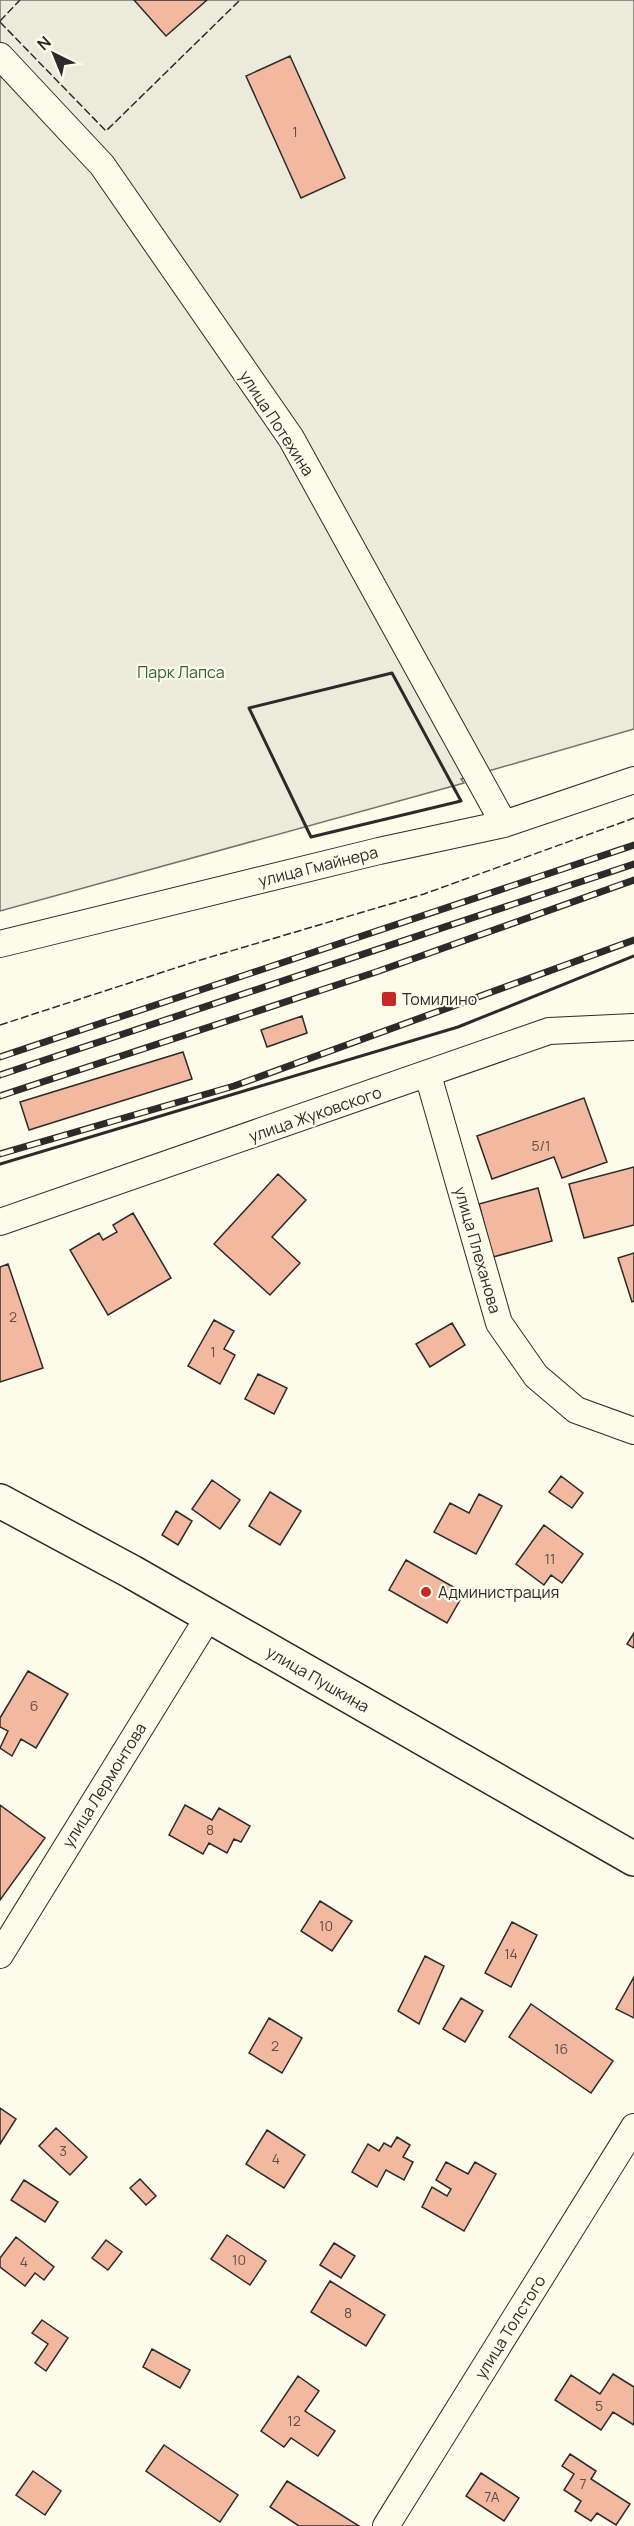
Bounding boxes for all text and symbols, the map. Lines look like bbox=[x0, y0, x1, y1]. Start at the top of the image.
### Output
north arrow bbox=[24, 24, 84, 84]
text: N bbox=[32, 31, 55, 55]
house number: 1 bbox=[292, 122, 298, 141]
street label: улица Потехина bbox=[235, 366, 319, 480]
park label: Парк Лапса bbox=[137, 661, 225, 683]
street label: улица Гмайнера bbox=[256, 841, 380, 891]
place label: Томилино bbox=[402, 988, 477, 1010]
marker: Томилино bbox=[380, 990, 398, 1008]
street label: улица Жуковского bbox=[246, 1081, 384, 1147]
house number: 5/1 bbox=[532, 1136, 550, 1155]
street label: улица Плеханова bbox=[449, 1184, 507, 1316]
house number: 2 bbox=[9, 1307, 17, 1326]
house number: 1 bbox=[210, 1342, 216, 1361]
house number: 11 bbox=[545, 1549, 555, 1568]
place label: Администрация bbox=[438, 1581, 559, 1603]
marker: Администрация bbox=[419, 1585, 433, 1599]
street label: улица Пушкина bbox=[263, 1641, 373, 1717]
house number: 6 bbox=[30, 1696, 38, 1715]
street label: улица Лермонтова bbox=[57, 1718, 151, 1852]
house number: 8 bbox=[206, 1820, 214, 1839]
house number: 10 bbox=[319, 1916, 333, 1935]
house number: 14 bbox=[504, 1944, 518, 1963]
house number: 2 bbox=[271, 2036, 279, 2055]
house number: 16 bbox=[554, 2039, 568, 2058]
house number: 3 bbox=[59, 2141, 67, 2160]
house number: 4 bbox=[272, 2149, 280, 2168]
house number: 10 bbox=[232, 2250, 246, 2269]
house number: 4 bbox=[20, 2252, 28, 2271]
street label: улица Толстого bbox=[469, 2271, 551, 2383]
house number: 8 bbox=[344, 2303, 352, 2322]
house number: 5 bbox=[595, 2396, 603, 2415]
house number: 12 bbox=[287, 2411, 301, 2430]
house number: 7 bbox=[579, 2474, 587, 2493]
house number: 7А bbox=[484, 2487, 500, 2506]

